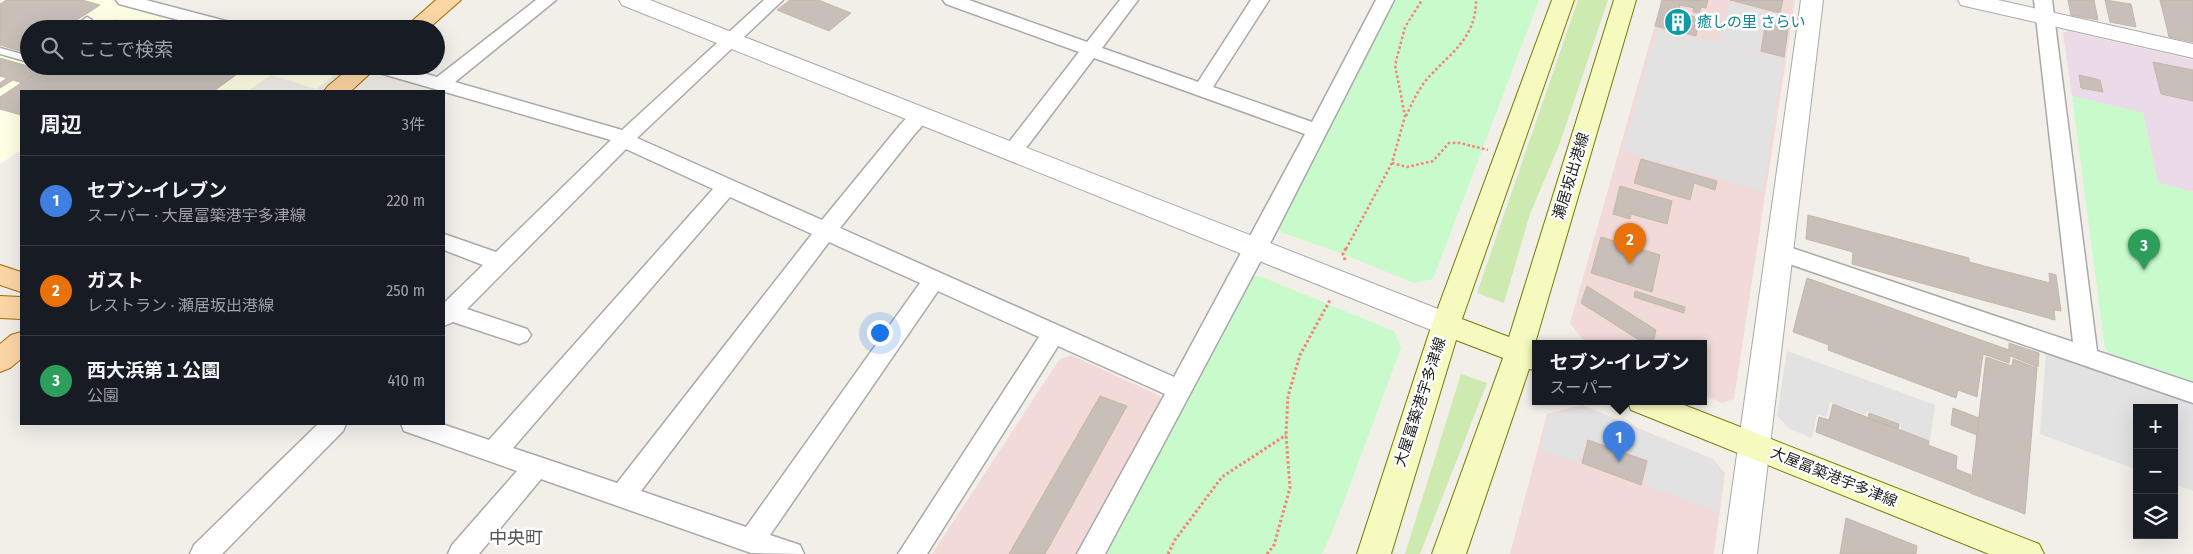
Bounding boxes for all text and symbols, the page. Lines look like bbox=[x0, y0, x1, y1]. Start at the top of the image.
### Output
building icon: 癒しの里 さらい bbox=[1663, 7, 1693, 37]
place label: 癒しの里 さらい bbox=[1697, 13, 1806, 31]
search box bbox=[20, 20, 445, 75]
icon: search bbox=[38, 34, 66, 62]
text: ここで検索 bbox=[78, 38, 173, 61]
text: 周辺 bbox=[40, 112, 82, 138]
text: 3件 bbox=[402, 115, 425, 134]
street label: 瀬居坂出港線 bbox=[1549, 130, 1593, 222]
text: セブン-イレブン bbox=[87, 179, 227, 202]
text: 1 bbox=[53, 191, 59, 210]
text: 220 m bbox=[386, 191, 425, 210]
text: スーパー · 大屋冨築港宇多津線 bbox=[87, 206, 306, 225]
pin: 2 bbox=[1614, 223, 1646, 264]
pin: 3 bbox=[2128, 229, 2160, 270]
text: ガスト bbox=[87, 269, 144, 292]
text: 2 bbox=[52, 281, 60, 300]
text: 250 m bbox=[386, 281, 425, 300]
text: レストラン · 瀬居坂出港線 bbox=[87, 296, 274, 315]
your location bbox=[867, 320, 893, 346]
street label: 大屋冨築港宇多津線 bbox=[1391, 335, 1449, 469]
popup bbox=[1532, 340, 1707, 405]
text: セブン-イレブン bbox=[1549, 351, 1690, 374]
text: 西大浜第１公園 bbox=[87, 359, 220, 382]
text: 3 bbox=[52, 371, 60, 390]
text: 410 m bbox=[387, 371, 425, 390]
text: スーパー bbox=[1549, 378, 1613, 397]
text: 公園 bbox=[87, 386, 119, 405]
map controls bbox=[2133, 404, 2178, 539]
button: + bbox=[2133, 404, 2178, 449]
pin: 1 bbox=[1603, 421, 1635, 462]
street label: 大屋冨築港宇多津線 bbox=[1768, 443, 1900, 511]
button: − bbox=[2133, 449, 2178, 494]
button: layers bbox=[2133, 494, 2178, 539]
district label: 中央町 bbox=[489, 527, 543, 549]

